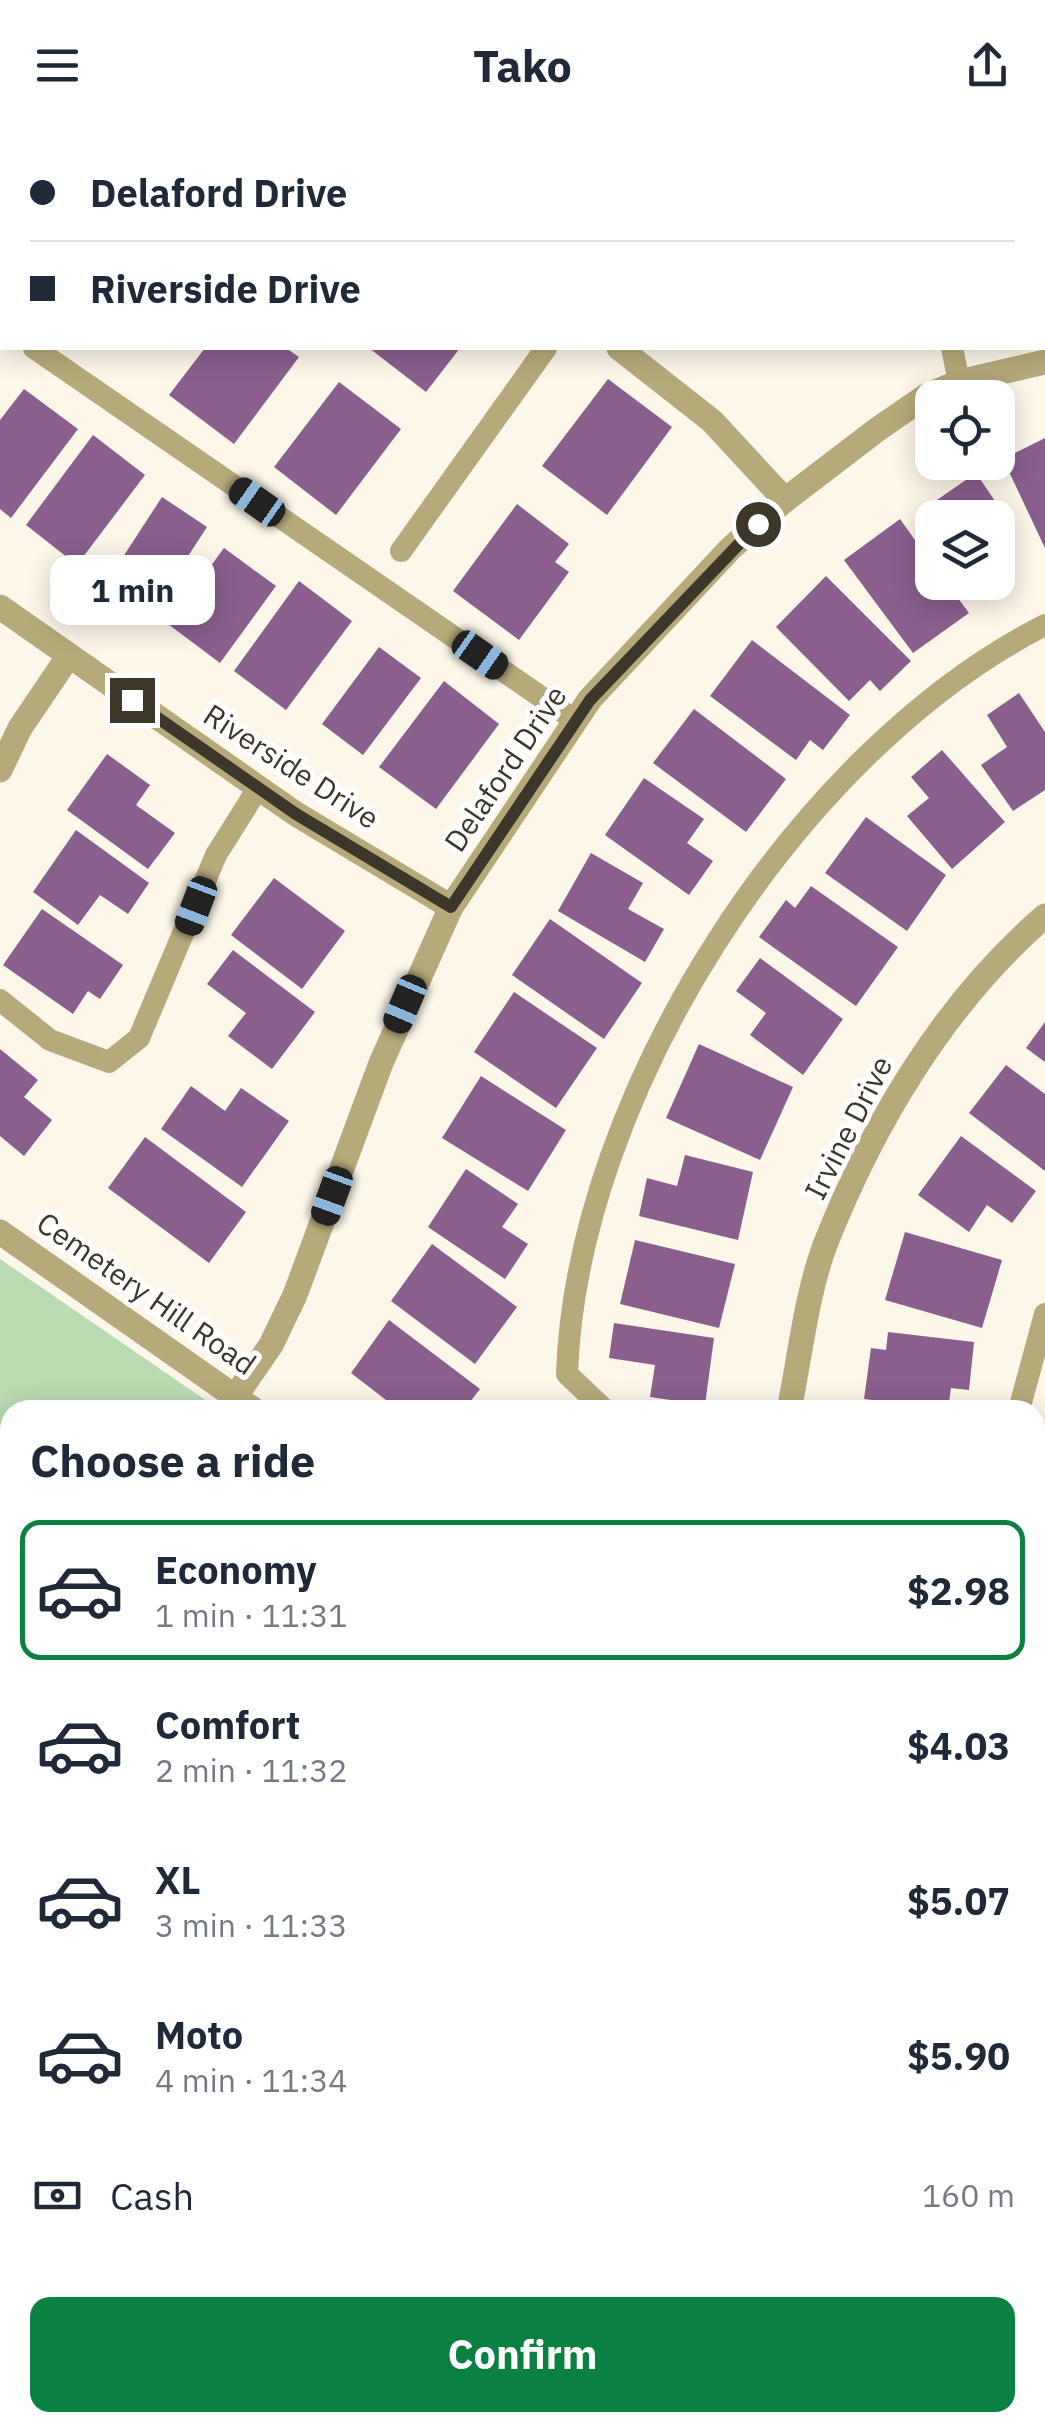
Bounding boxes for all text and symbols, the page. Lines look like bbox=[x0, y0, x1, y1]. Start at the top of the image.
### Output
text: Tako bbox=[473, 36, 572, 94]
icon: menu bbox=[30, 38, 85, 93]
icon: share bbox=[960, 38, 1015, 93]
text: Delaford Drive bbox=[90, 168, 347, 217]
text: Riverside Drive bbox=[90, 264, 361, 313]
map controls bbox=[915, 380, 1015, 600]
button: locate bbox=[915, 380, 1015, 480]
car bbox=[224, 473, 290, 531]
button: layers bbox=[915, 500, 1015, 600]
route start bbox=[736, 502, 781, 547]
callout: 1 min bbox=[49, 555, 214, 625]
text: 1 min bbox=[91, 569, 174, 611]
car bbox=[447, 626, 513, 684]
route end bbox=[110, 678, 155, 723]
street label: Delaford Drive bbox=[435, 678, 575, 859]
street label: Riverside Drive bbox=[197, 695, 387, 837]
car bbox=[171, 873, 221, 939]
car bbox=[379, 971, 431, 1037]
street label: Irvine Drive bbox=[795, 1049, 900, 1206]
car bbox=[308, 1163, 356, 1229]
street label: Cemetery Hill Road bbox=[30, 1203, 264, 1383]
text: Choose a ride bbox=[30, 1431, 315, 1489]
icon: car bbox=[35, 1545, 125, 1635]
text: Economy bbox=[155, 1545, 317, 1594]
text: $2.98 bbox=[907, 1566, 1010, 1615]
text: 1 min · 11:31 bbox=[155, 1594, 348, 1636]
icon: car bbox=[35, 1700, 125, 1790]
text: Comfort bbox=[155, 1700, 300, 1749]
text: $4.03 bbox=[907, 1721, 1010, 1770]
text: 2 min · 11:32 bbox=[155, 1749, 348, 1791]
icon: car bbox=[35, 1855, 125, 1945]
text: XL bbox=[155, 1855, 201, 1904]
text: $5.07 bbox=[907, 1876, 1010, 1925]
text: 3 min · 11:33 bbox=[155, 1904, 348, 1946]
icon: car bbox=[35, 2010, 125, 2100]
text: Moto bbox=[155, 2010, 243, 2059]
text: $5.90 bbox=[907, 2031, 1010, 2080]
text: 4 min · 11:34 bbox=[155, 2059, 348, 2101]
icon: cash bbox=[30, 2168, 85, 2223]
text: Cash bbox=[110, 2171, 194, 2220]
text: 160 m bbox=[922, 2174, 1015, 2216]
button: Confirm bbox=[30, 2297, 1015, 2412]

